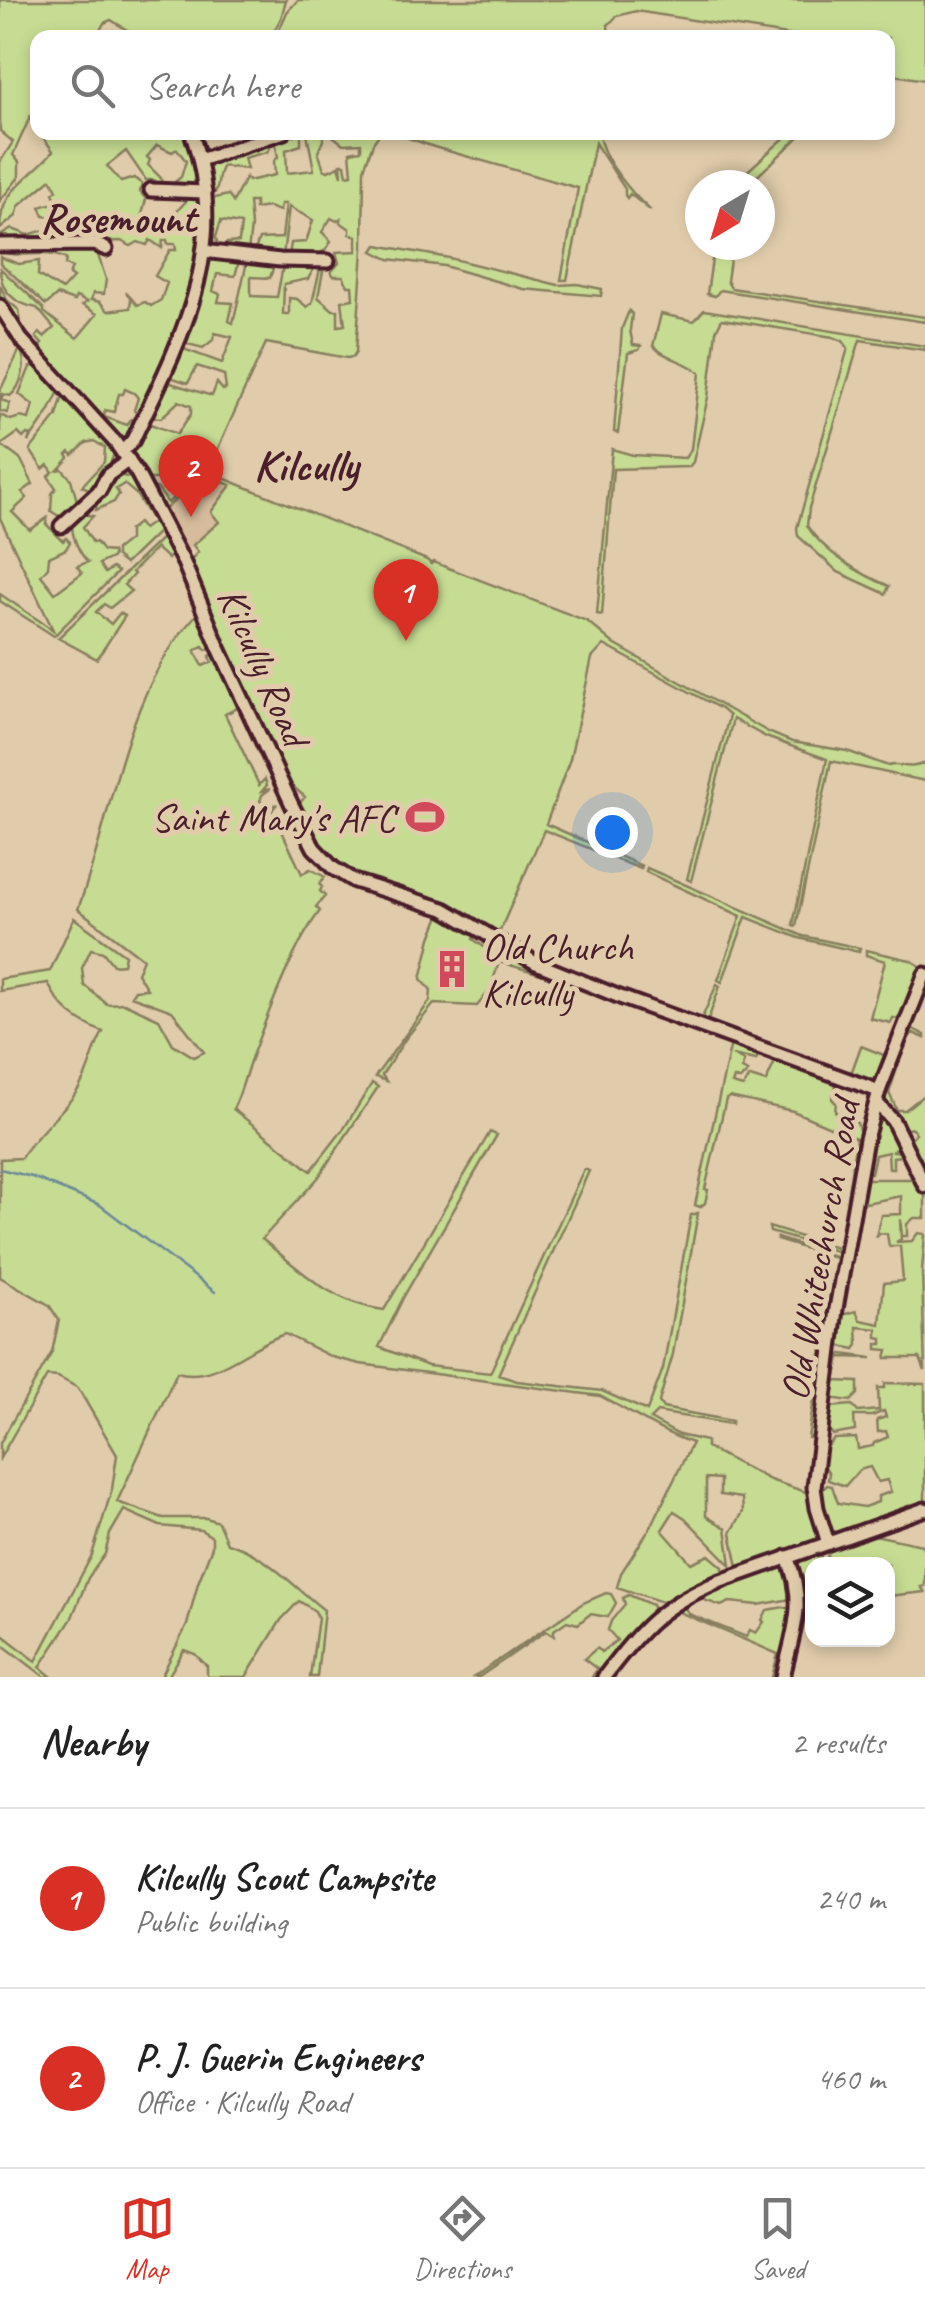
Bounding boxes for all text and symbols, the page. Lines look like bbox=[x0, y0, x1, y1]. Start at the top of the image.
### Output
search box bbox=[30, 30, 895, 140]
icon: search bbox=[65, 58, 120, 113]
text: Search here bbox=[145, 62, 300, 109]
north arrow bbox=[685, 170, 775, 260]
district label: Rosemount bbox=[40, 192, 200, 245]
pin: 2 bbox=[158, 434, 224, 517]
district label: Kilcully bbox=[254, 437, 362, 494]
pin: 1 bbox=[374, 558, 438, 641]
street label: Kilcully Road bbox=[206, 579, 322, 758]
place label: Saint Mary's AFC bbox=[151, 793, 400, 843]
sports icon: Saint Mary's AFC bbox=[404, 796, 446, 838]
your location bbox=[587, 807, 638, 858]
place label: Old Church Kilcully bbox=[482, 922, 634, 1018]
building icon: Old Church Kilcully bbox=[431, 948, 473, 990]
street label: Old Whitechurch Road bbox=[769, 1090, 872, 1404]
map controls bbox=[805, 1557, 895, 1647]
button: layers bbox=[805, 1557, 895, 1647]
text: Nearby bbox=[40, 1716, 146, 1769]
text: 2 results bbox=[791, 1722, 885, 1763]
text: Kilcully Scout Campsite bbox=[135, 1854, 433, 1901]
text: 1 bbox=[65, 1878, 80, 1919]
text: 240 m bbox=[816, 1878, 885, 1919]
text: Public building bbox=[135, 1901, 287, 1942]
text: P. J. Guerin Engineers bbox=[135, 2034, 421, 2081]
text: 2 bbox=[65, 2058, 80, 2099]
text: 460 m bbox=[816, 2058, 885, 2099]
text: Office · Kilcully Road bbox=[135, 2081, 350, 2122]
tab: Map bbox=[120, 2191, 175, 2286]
tab: Directions bbox=[414, 2191, 511, 2286]
tab: Saved bbox=[750, 2191, 805, 2286]

